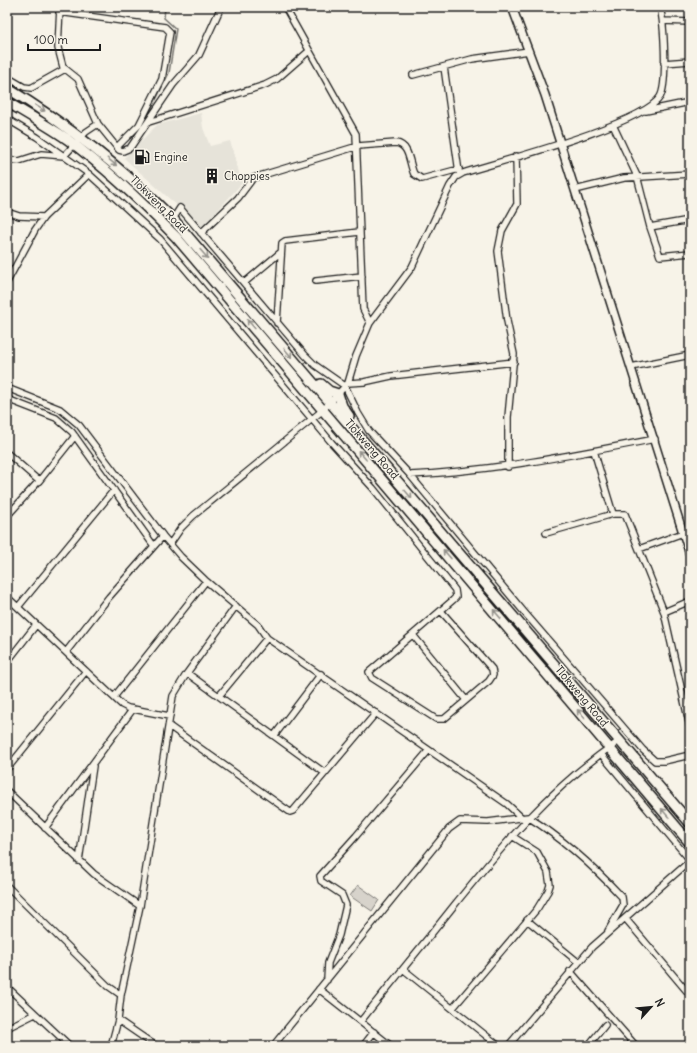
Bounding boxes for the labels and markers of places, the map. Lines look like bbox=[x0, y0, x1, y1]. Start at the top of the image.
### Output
fuel station icon: Engine bbox=[133, 148, 151, 166]
place label: Engine bbox=[154, 150, 188, 164]
building icon: Choppies bbox=[203, 167, 221, 185]
place label: Choppies bbox=[224, 169, 270, 183]

